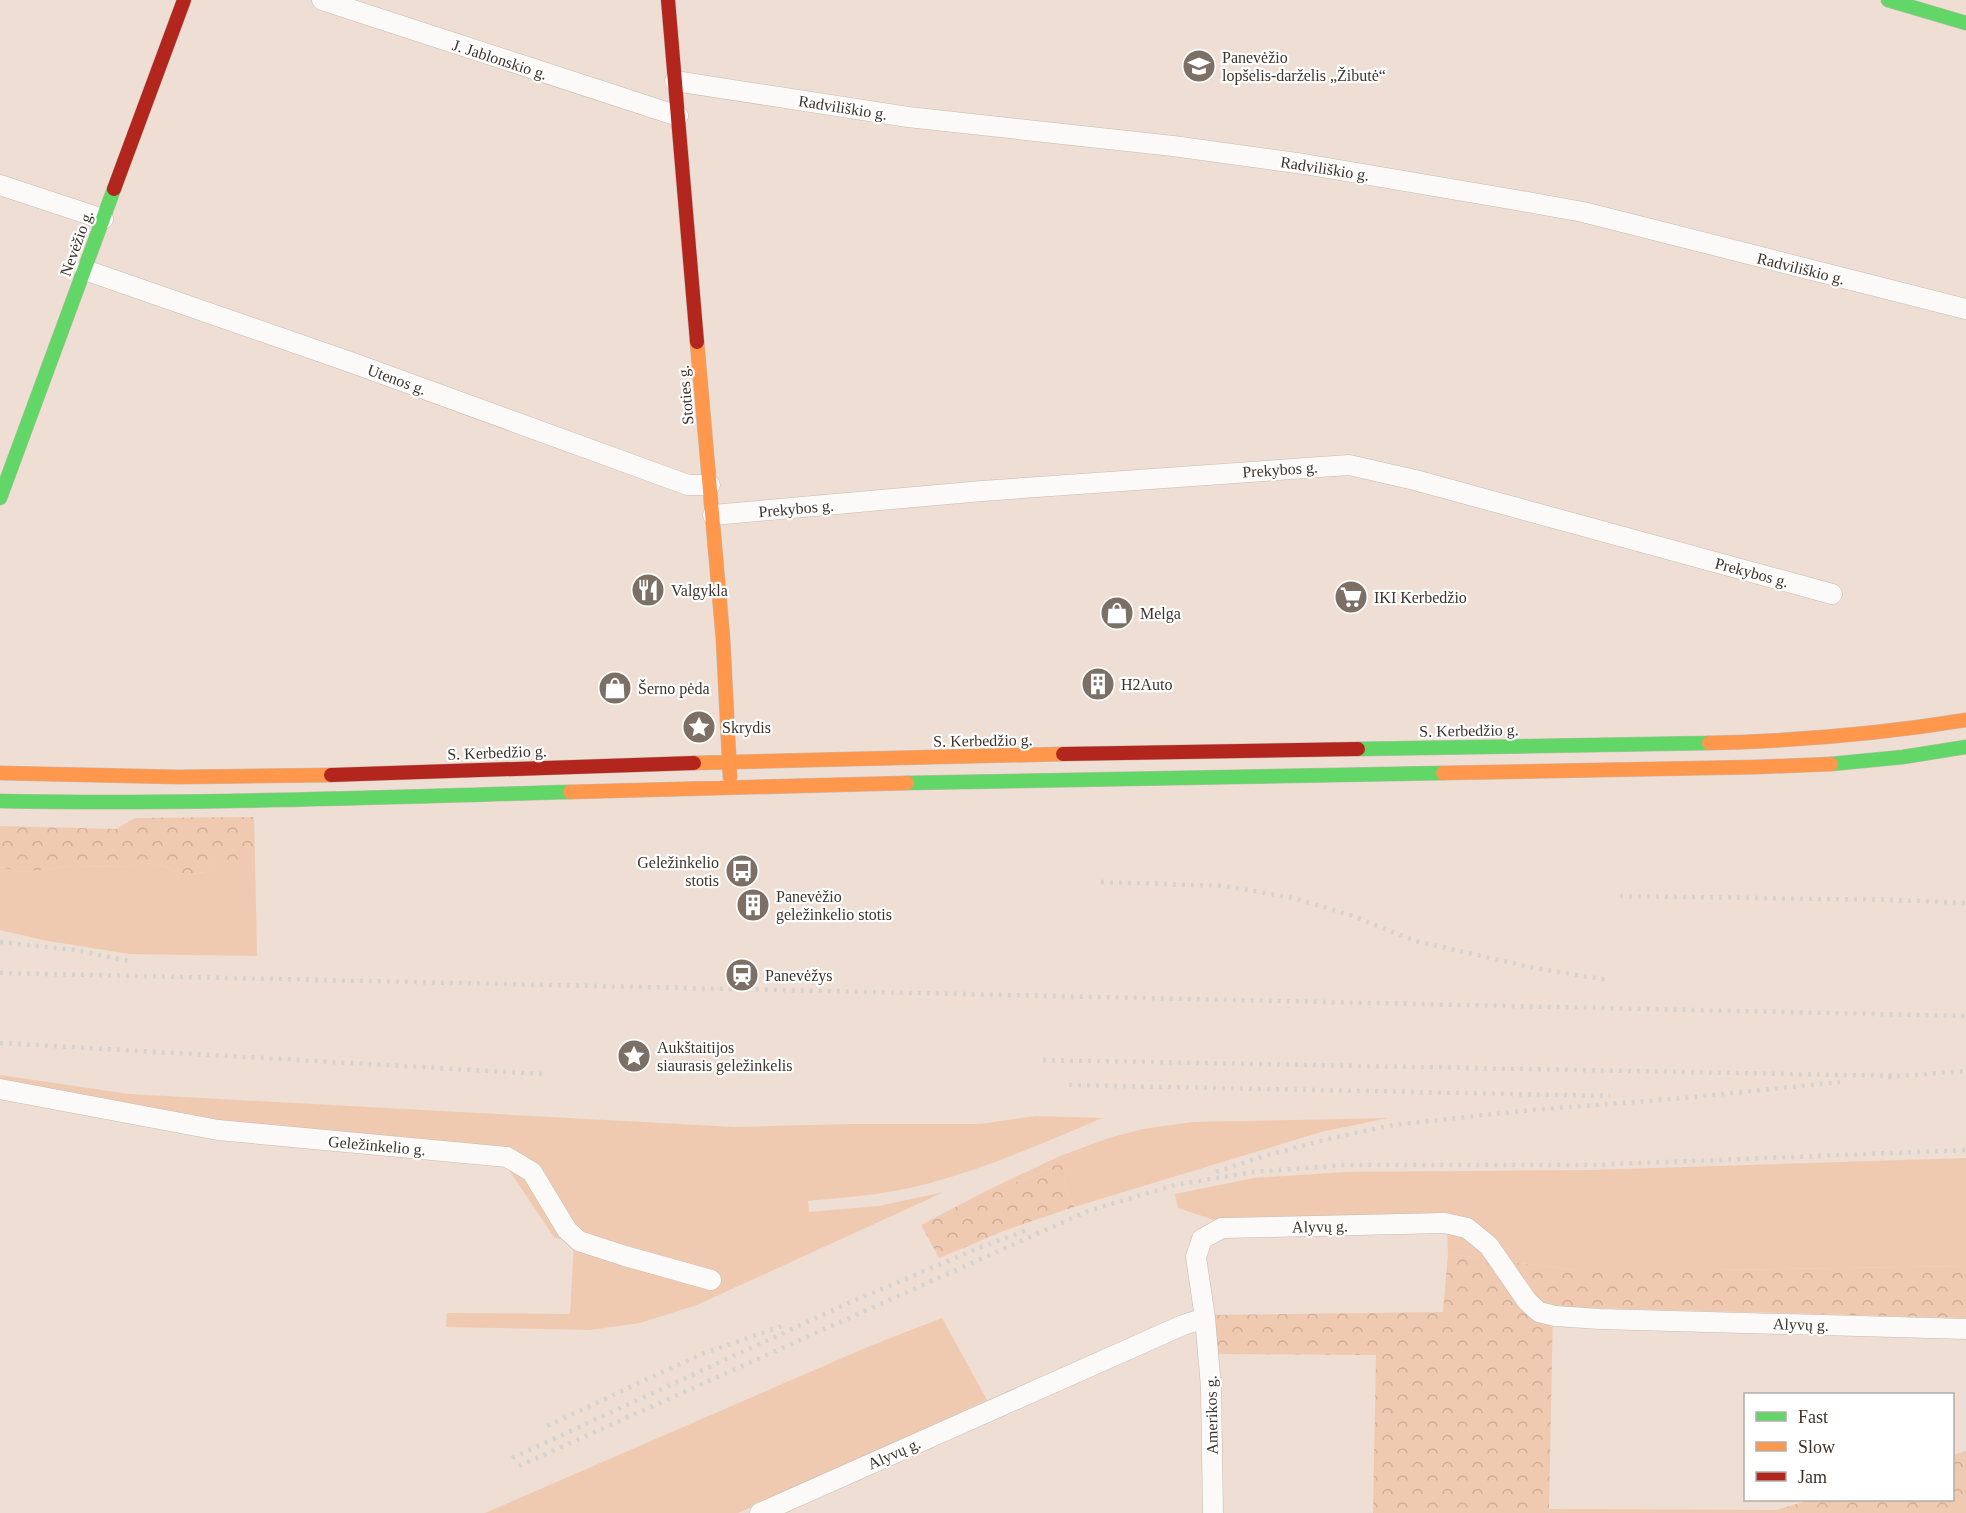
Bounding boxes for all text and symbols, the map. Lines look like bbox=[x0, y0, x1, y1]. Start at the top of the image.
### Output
street label: J. Jablonskio g. bbox=[450, 36, 549, 84]
school or university icon: Panevėžio lopšelis-darželis „Žibutė“ bbox=[1181, 48, 1217, 84]
place label: Panevėžio lopšelis-darželis „Žibutė“ bbox=[1222, 49, 1386, 85]
street label: Radviliškio g. bbox=[797, 92, 889, 124]
street label: Radviliškio g. bbox=[1279, 153, 1371, 185]
street label: Nevėžio g. bbox=[57, 208, 97, 279]
street label: Radviliškio g. bbox=[1755, 249, 1846, 289]
street label: Utenos g. bbox=[365, 361, 429, 399]
street label: Stoties g. bbox=[674, 364, 698, 425]
street label: Prekybos g. bbox=[1242, 458, 1318, 482]
street label: Prekybos g. bbox=[758, 497, 835, 521]
street label: Prekybos g. bbox=[1713, 554, 1791, 591]
restaurant icon: Valgykla bbox=[630, 572, 666, 608]
supermarket icon: IKI Kerbedžio bbox=[1333, 579, 1369, 615]
place label: Valgykla bbox=[671, 582, 728, 600]
place label: IKI Kerbedžio bbox=[1374, 589, 1467, 606]
shop icon: Melga bbox=[1099, 595, 1135, 631]
place label: Melga bbox=[1140, 605, 1181, 623]
building icon: H2Auto bbox=[1080, 666, 1116, 702]
shop icon: Šerno pėda bbox=[597, 670, 633, 706]
place label: H2Auto bbox=[1121, 676, 1173, 693]
place label: Šerno pėda bbox=[638, 679, 710, 698]
place icon: Skrydis bbox=[681, 709, 717, 745]
place label: Skrydis bbox=[722, 719, 771, 737]
street label: S. Kerbedžio g. bbox=[1419, 721, 1519, 741]
street label: S. Kerbedžio g. bbox=[933, 731, 1033, 751]
street label: S. Kerbedžio g. bbox=[447, 742, 547, 764]
bus stop icon: Geležinkelio stotis bbox=[724, 853, 760, 889]
place label: Geležinkelio stotis bbox=[637, 854, 719, 889]
building icon: Panevėžio geležinkelio stotis bbox=[735, 887, 771, 923]
place label: Panevėžio geležinkelio stotis bbox=[776, 888, 892, 924]
station icon: Panevėžys bbox=[724, 957, 760, 993]
place label: Panevėžys bbox=[765, 967, 833, 985]
place icon: Aukštaitijos siaurasis geležinkelis bbox=[616, 1038, 652, 1074]
place label: Aukštaitijos siaurasis geležinkelis bbox=[657, 1039, 793, 1075]
street label: Geležinkelio g. bbox=[327, 1133, 426, 1159]
street label: Alyvų g. bbox=[1292, 1218, 1348, 1236]
street label: Alyvų g. bbox=[1773, 1315, 1829, 1335]
street label: Amerikos g. bbox=[1202, 1375, 1222, 1455]
legend bbox=[1744, 1393, 1954, 1501]
text: Fast bbox=[1798, 1407, 1828, 1427]
street label: Alyvų g. bbox=[865, 1434, 924, 1474]
text: Slow bbox=[1798, 1437, 1835, 1457]
text: Jam bbox=[1798, 1467, 1827, 1487]

